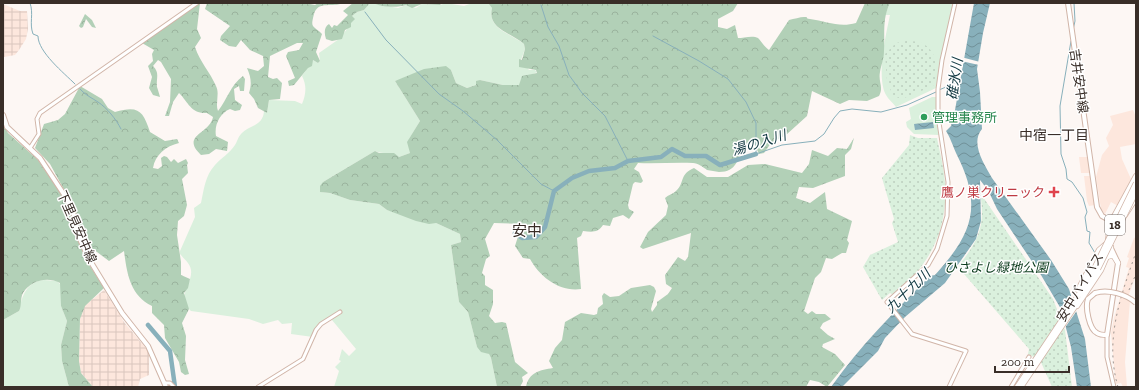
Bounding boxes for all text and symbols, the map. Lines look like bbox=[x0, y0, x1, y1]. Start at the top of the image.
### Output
street label: 吉井安中線 bbox=[1067, 48, 1091, 114]
water label: 碓氷川 bbox=[944, 55, 967, 101]
place label: 管理事務所 bbox=[932, 110, 997, 125]
marker: 管理事務所 bbox=[919, 112, 929, 122]
water label: 湯の入川 bbox=[730, 126, 790, 159]
district label: 中宿一丁目 bbox=[1019, 127, 1089, 144]
place label: 鷹ノ巣クリニック bbox=[941, 185, 1045, 200]
marker: 鷹ノ巣クリニック bbox=[1048, 186, 1060, 198]
street label: 下里見安中線 bbox=[54, 188, 100, 266]
road number: 18 bbox=[1105, 215, 1125, 235]
district label: 安中 bbox=[512, 222, 542, 240]
street label: 安中バイパス bbox=[1054, 250, 1106, 324]
park label: ひさよし緑地公園 bbox=[944, 260, 1050, 275]
water label: 九十九川 bbox=[882, 264, 935, 317]
scale bar bbox=[995, 348, 1069, 374]
text: 200 m bbox=[1001, 355, 1035, 369]

